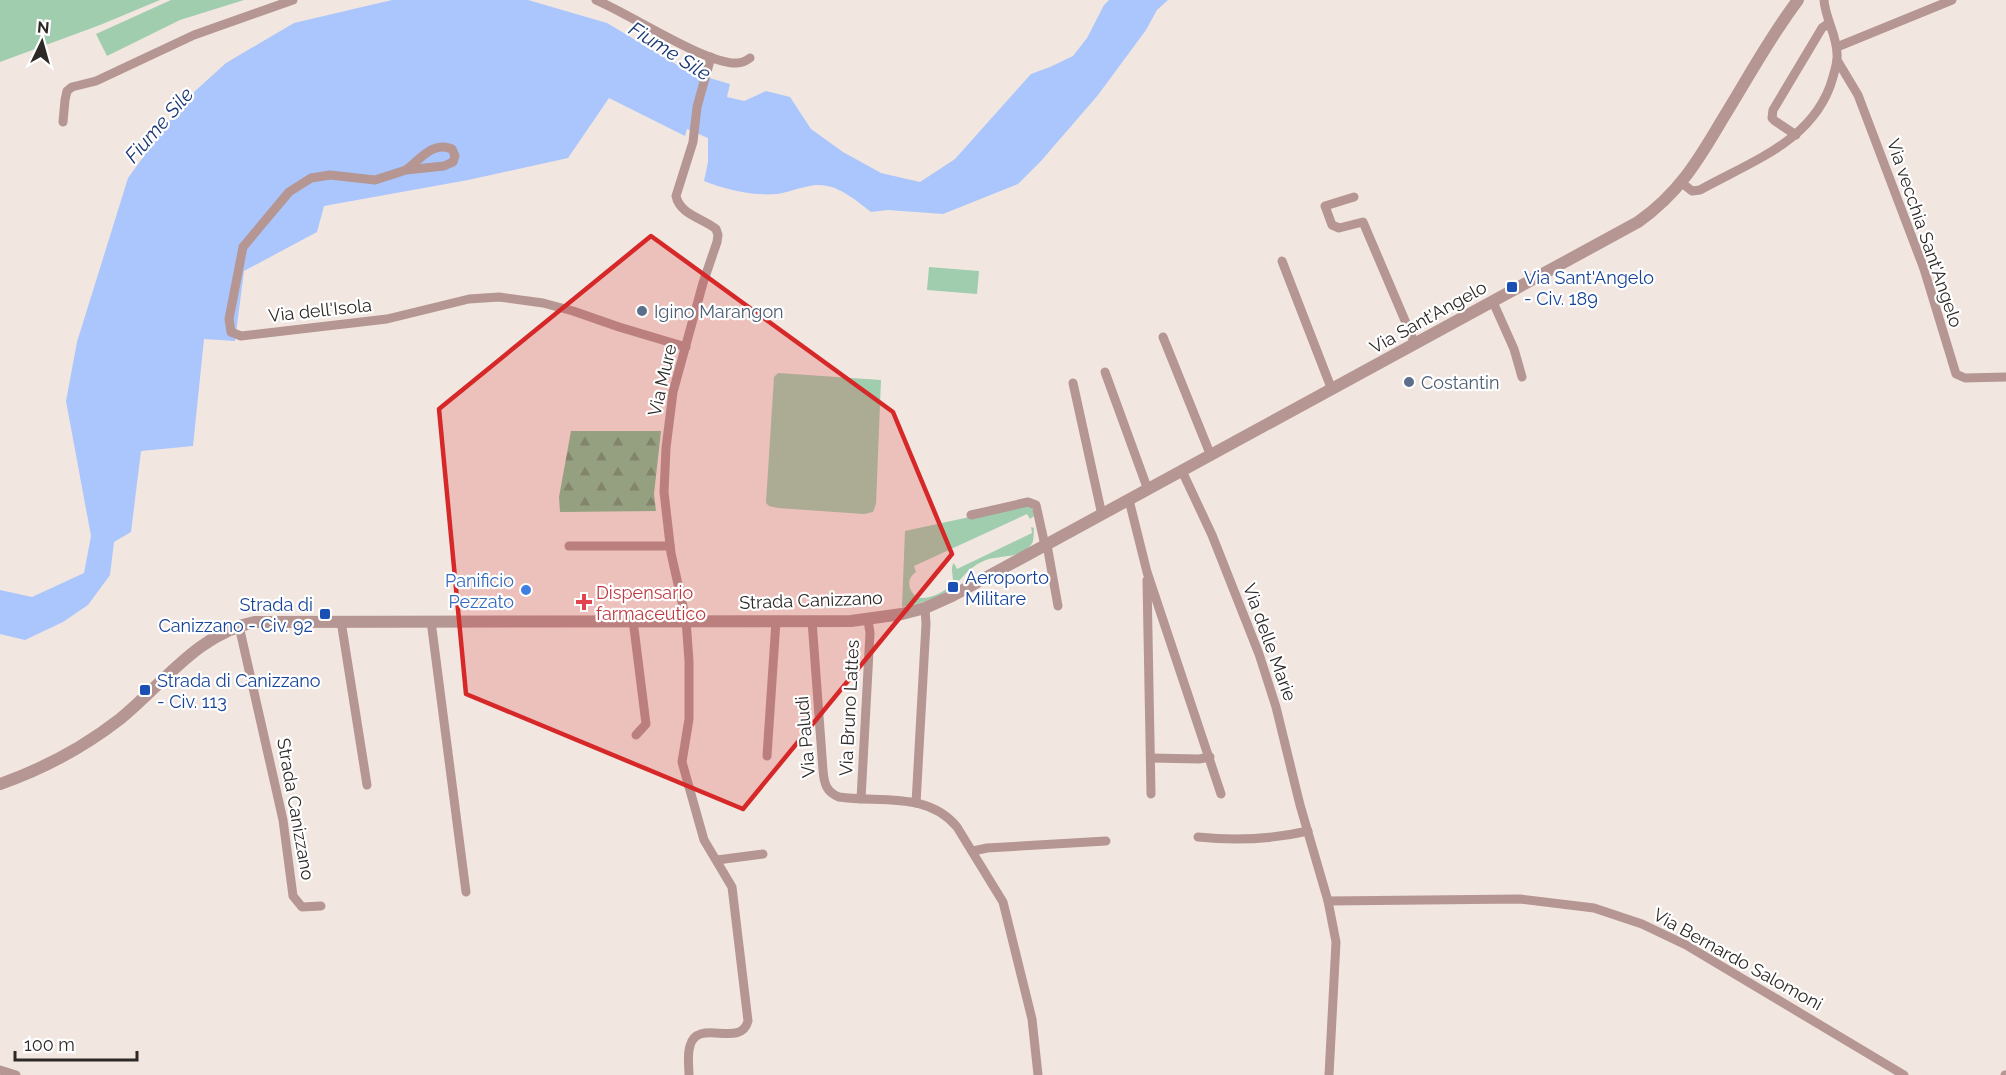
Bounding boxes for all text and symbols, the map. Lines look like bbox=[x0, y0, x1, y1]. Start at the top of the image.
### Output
north arrow bbox=[12, 12, 72, 72]
water label: Fiume Sile bbox=[625, 16, 716, 86]
text: N bbox=[36, 18, 50, 38]
water label: Fiume Sile bbox=[120, 82, 198, 168]
street label: Via vecchia Sant'Angelo bbox=[1883, 136, 1967, 330]
place label: Via Sant'Angelo - Civ. 189 bbox=[1524, 267, 1654, 309]
street label: Via Sant'Angelo bbox=[1366, 276, 1490, 358]
marker: Via Sant'Angelo - Civ. 189 bbox=[1505, 280, 1519, 294]
street label: Via dell'Isola bbox=[267, 294, 373, 326]
place label: Igino Marangon bbox=[654, 301, 784, 322]
marker: Igino Marangon bbox=[635, 304, 649, 318]
street label: Via Mure bbox=[643, 341, 681, 418]
place label: Costantin bbox=[1421, 372, 1499, 393]
marker: Costantin bbox=[1402, 375, 1416, 389]
place label: Aeroporto Militare bbox=[965, 567, 1049, 609]
place label: Panificio Pezzato bbox=[445, 570, 514, 612]
marker: Aeroporto Militare bbox=[946, 580, 960, 594]
street label: Via delle Marie bbox=[1239, 580, 1301, 704]
place label: Dispensario farmaceutico bbox=[596, 582, 706, 624]
marker: Panificio Pezzato bbox=[519, 583, 533, 597]
street label: Strada Canizzano bbox=[739, 587, 883, 613]
place label: Strada di Canizzano - Civ. 92 bbox=[158, 594, 313, 636]
marker: Dispensario farmaceutico bbox=[577, 595, 591, 609]
marker: Strada di Canizzano - Civ. 92 bbox=[318, 607, 332, 621]
street label: Via Bruno Lattes bbox=[835, 639, 863, 777]
place label: Strada di Canizzano - Civ. 113 bbox=[157, 670, 321, 712]
marker: Strada di Canizzano - Civ. 113 bbox=[138, 683, 152, 697]
street label: Via Paludi bbox=[791, 695, 819, 779]
street label: Strada Canizzano bbox=[273, 736, 319, 882]
street label: Via Bernardo Salomoni bbox=[1650, 904, 1826, 1014]
scale bar bbox=[15, 1024, 136, 1062]
text: 100 m bbox=[24, 1034, 75, 1055]

